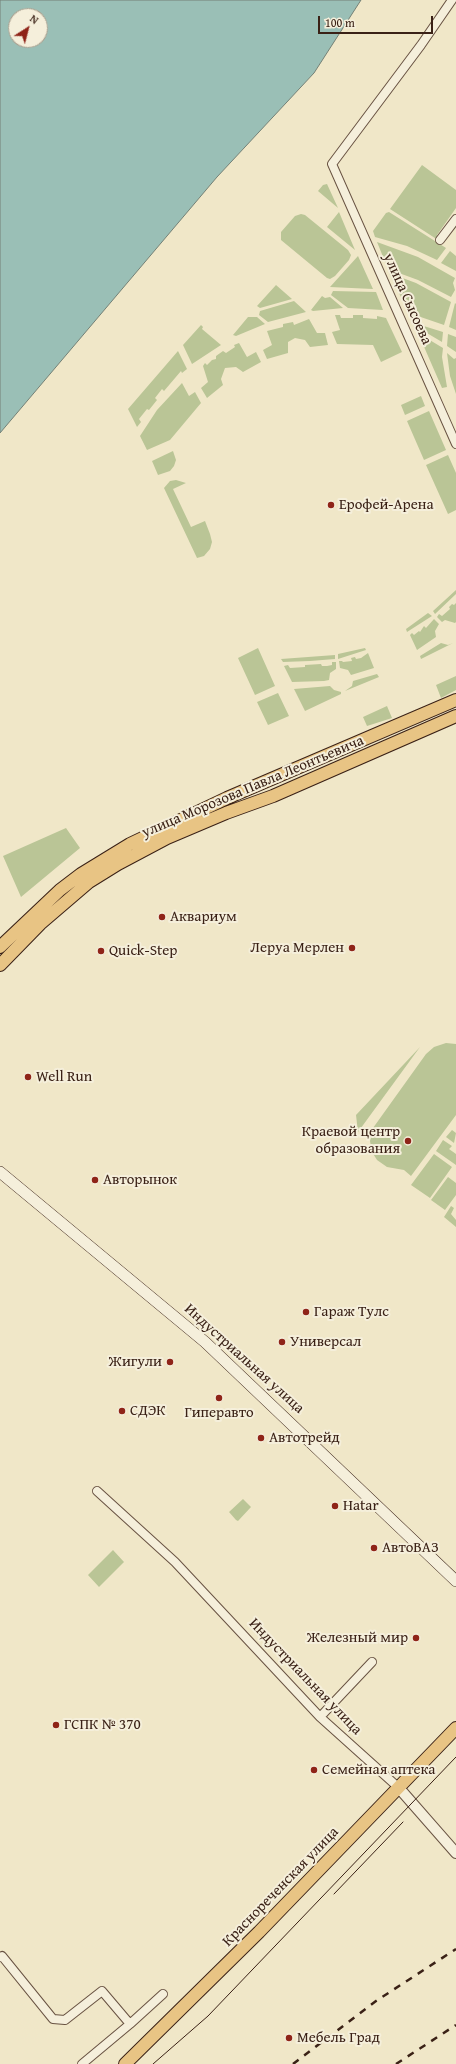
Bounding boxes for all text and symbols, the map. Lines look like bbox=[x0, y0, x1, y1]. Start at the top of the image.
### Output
north arrow bbox=[8, 8, 48, 48]
scale bar bbox=[320, 8, 435, 34]
text: N bbox=[27, 10, 42, 28]
text: 100 m bbox=[325, 14, 355, 31]
street label: улица Сысоева bbox=[379, 250, 435, 348]
place label: Ерофей-Арена bbox=[339, 496, 434, 514]
marker: Ерофей-Арена bbox=[326, 500, 336, 510]
street label: улица Морозова Павла Леонтьевича bbox=[139, 732, 367, 842]
place label: Аквариум bbox=[170, 908, 237, 926]
marker: Аквариум bbox=[157, 912, 167, 922]
place label: Леруа Мерлен bbox=[250, 939, 344, 957]
place label: Quick-Step bbox=[109, 942, 177, 960]
marker: Леруа Мерлен bbox=[347, 943, 357, 953]
marker: Quick-Step bbox=[96, 946, 106, 956]
place label: Well Run bbox=[36, 1068, 92, 1086]
marker: Well Run bbox=[23, 1072, 33, 1082]
place label: Краевой центр образования bbox=[302, 1123, 400, 1158]
marker: Краевой центр образования bbox=[403, 1136, 413, 1146]
place label: Авторынок bbox=[103, 1171, 177, 1189]
marker: Авторынок bbox=[90, 1175, 100, 1185]
street label: Индустриальная улица bbox=[180, 1300, 308, 1418]
place label: Гараж Тулс bbox=[314, 1303, 389, 1321]
marker: Гараж Тулс bbox=[301, 1307, 311, 1317]
place label: Универсал bbox=[290, 1333, 361, 1351]
marker: Универсал bbox=[277, 1337, 287, 1347]
place label: Жигули bbox=[109, 1353, 162, 1371]
marker: Жигули bbox=[165, 1357, 175, 1367]
marker: Гиперавто bbox=[214, 1393, 224, 1403]
place label: СДЭК bbox=[130, 1402, 166, 1420]
place label: Гиперавто bbox=[184, 1404, 254, 1422]
marker: СДЭК bbox=[117, 1406, 127, 1416]
place label: Автотрейд bbox=[269, 1429, 340, 1447]
marker: Автотрейд bbox=[256, 1433, 266, 1443]
place label: Hatar bbox=[343, 1497, 379, 1515]
marker: Hatar bbox=[330, 1501, 340, 1511]
place label: АвтоВАЗ bbox=[382, 1539, 439, 1557]
marker: АвтоВАЗ bbox=[369, 1543, 379, 1553]
street label: Индустриальная улица bbox=[245, 1615, 365, 1739]
place label: Железный мир bbox=[307, 1629, 408, 1647]
marker: Железный мир bbox=[411, 1633, 421, 1643]
place label: ГСПК № 370 bbox=[64, 1716, 141, 1734]
marker: ГСПК № 370 bbox=[51, 1720, 61, 1730]
place label: Семейная аптека bbox=[322, 1761, 435, 1779]
marker: Семейная аптека bbox=[309, 1765, 319, 1775]
street label: Краснореченская улица bbox=[219, 1823, 343, 1951]
place label: Мебель Град bbox=[297, 2029, 380, 2047]
marker: Мебель Град bbox=[284, 2033, 294, 2043]

